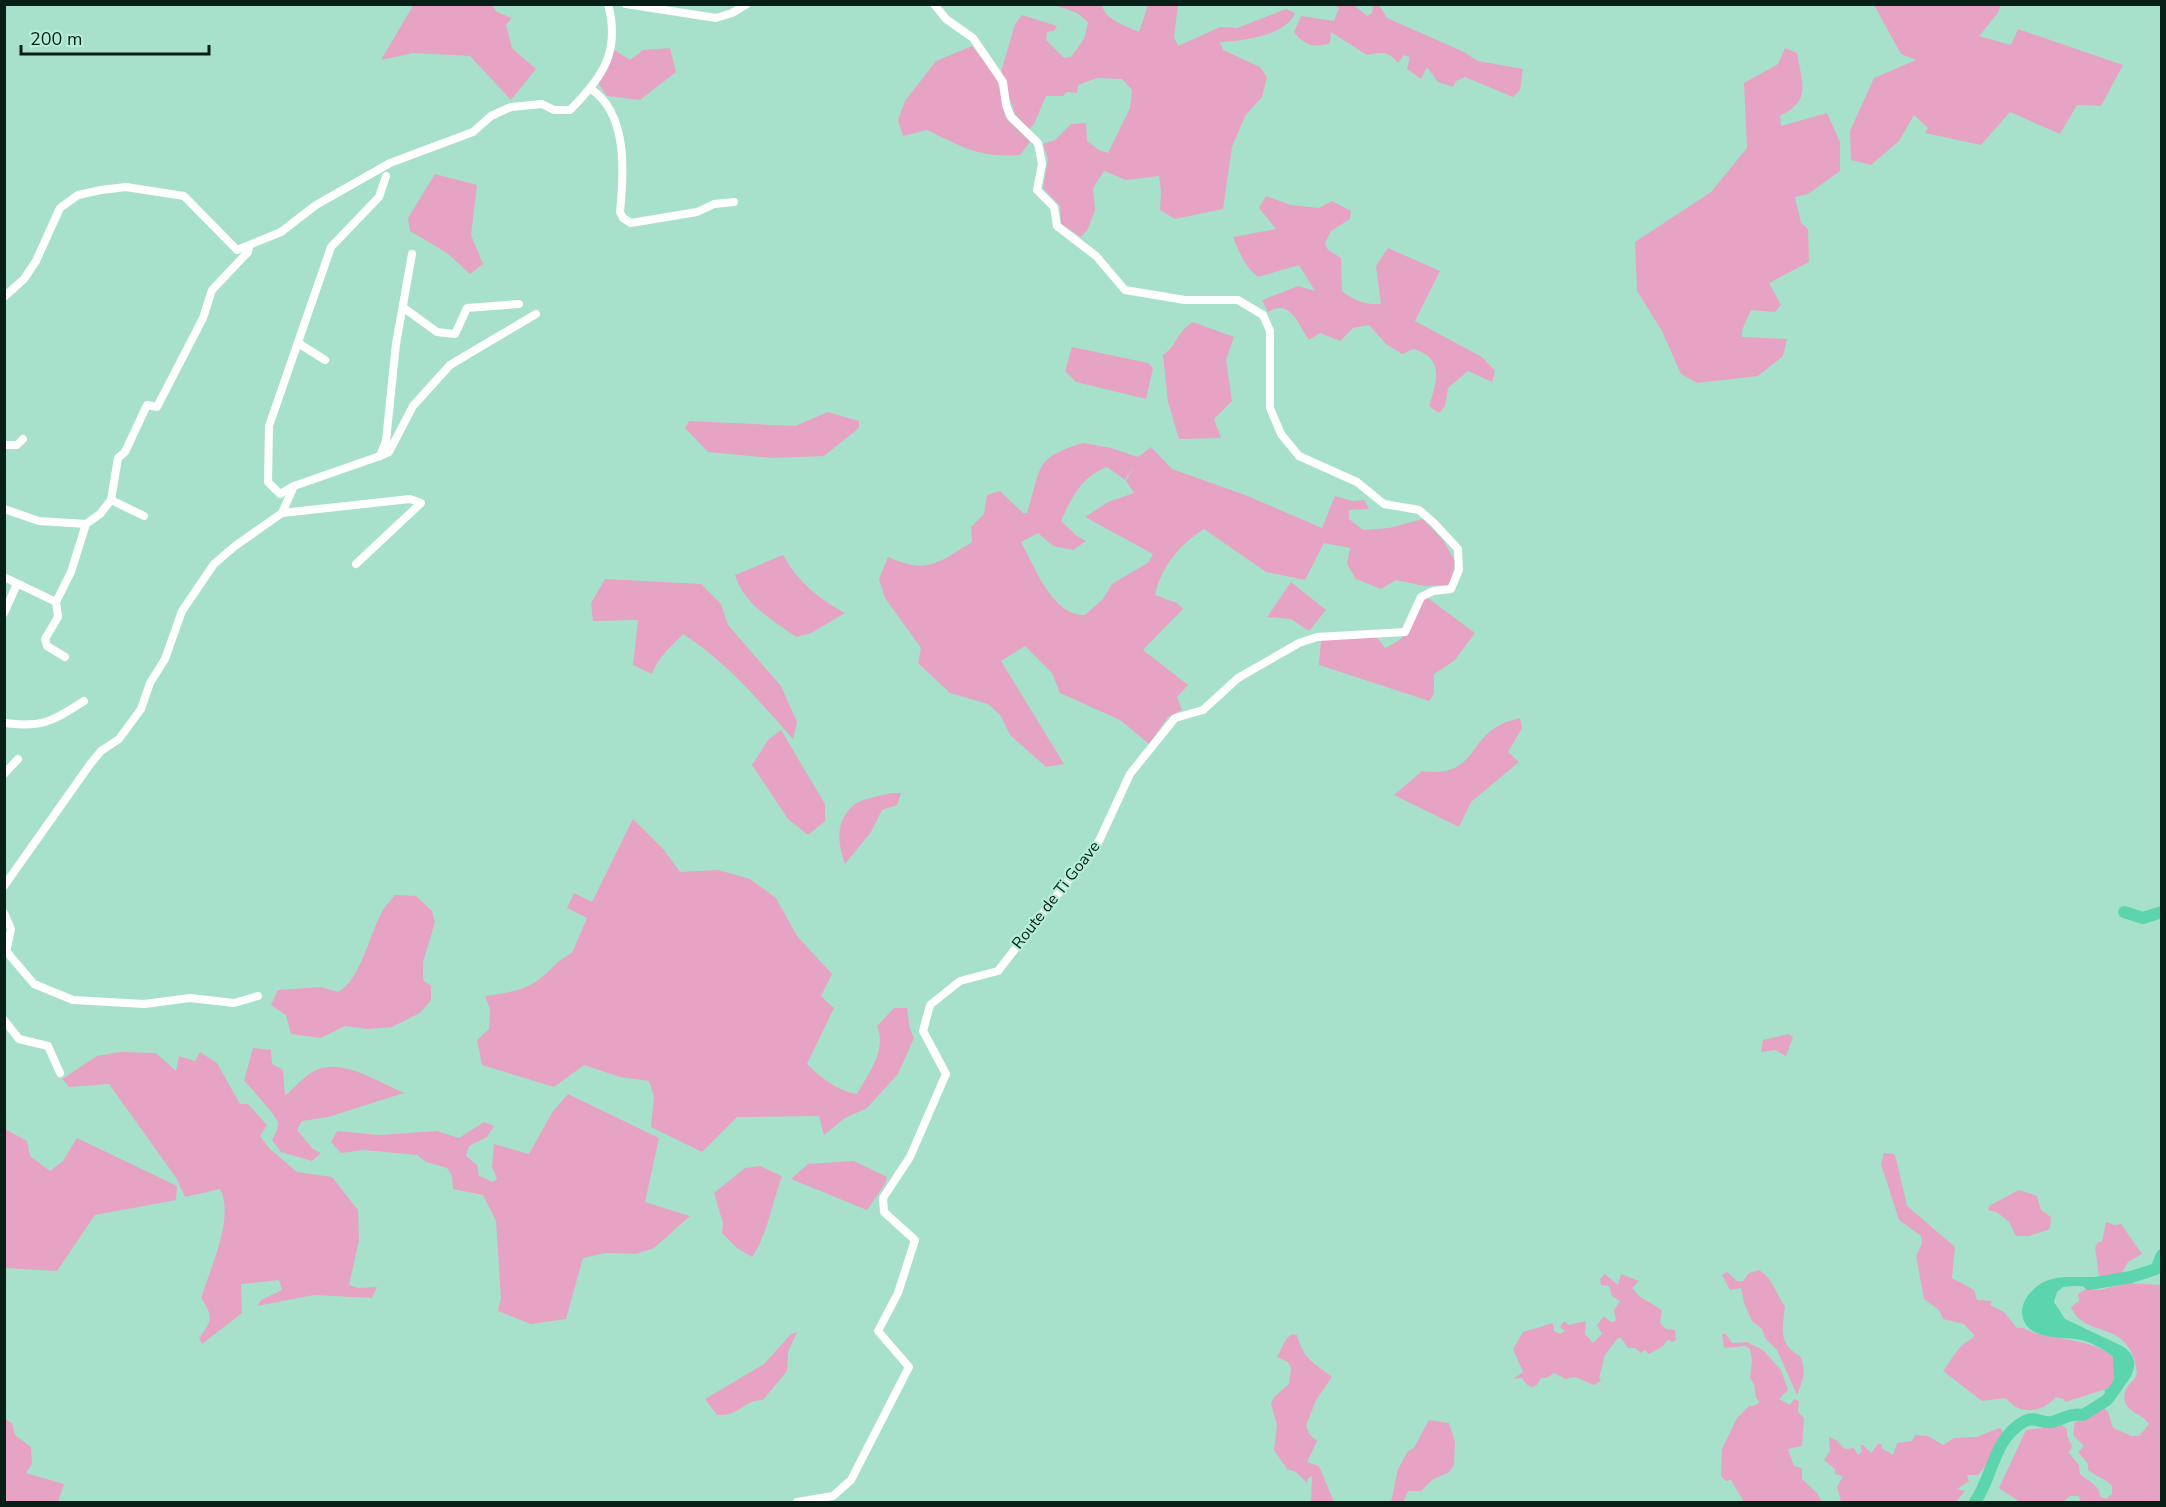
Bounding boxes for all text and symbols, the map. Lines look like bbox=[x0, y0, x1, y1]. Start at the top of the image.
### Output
scale bar bbox=[21, 18, 208, 56]
text: 200 m bbox=[30, 27, 82, 51]
street label: Route de Ti Goave bbox=[1007, 836, 1105, 954]

